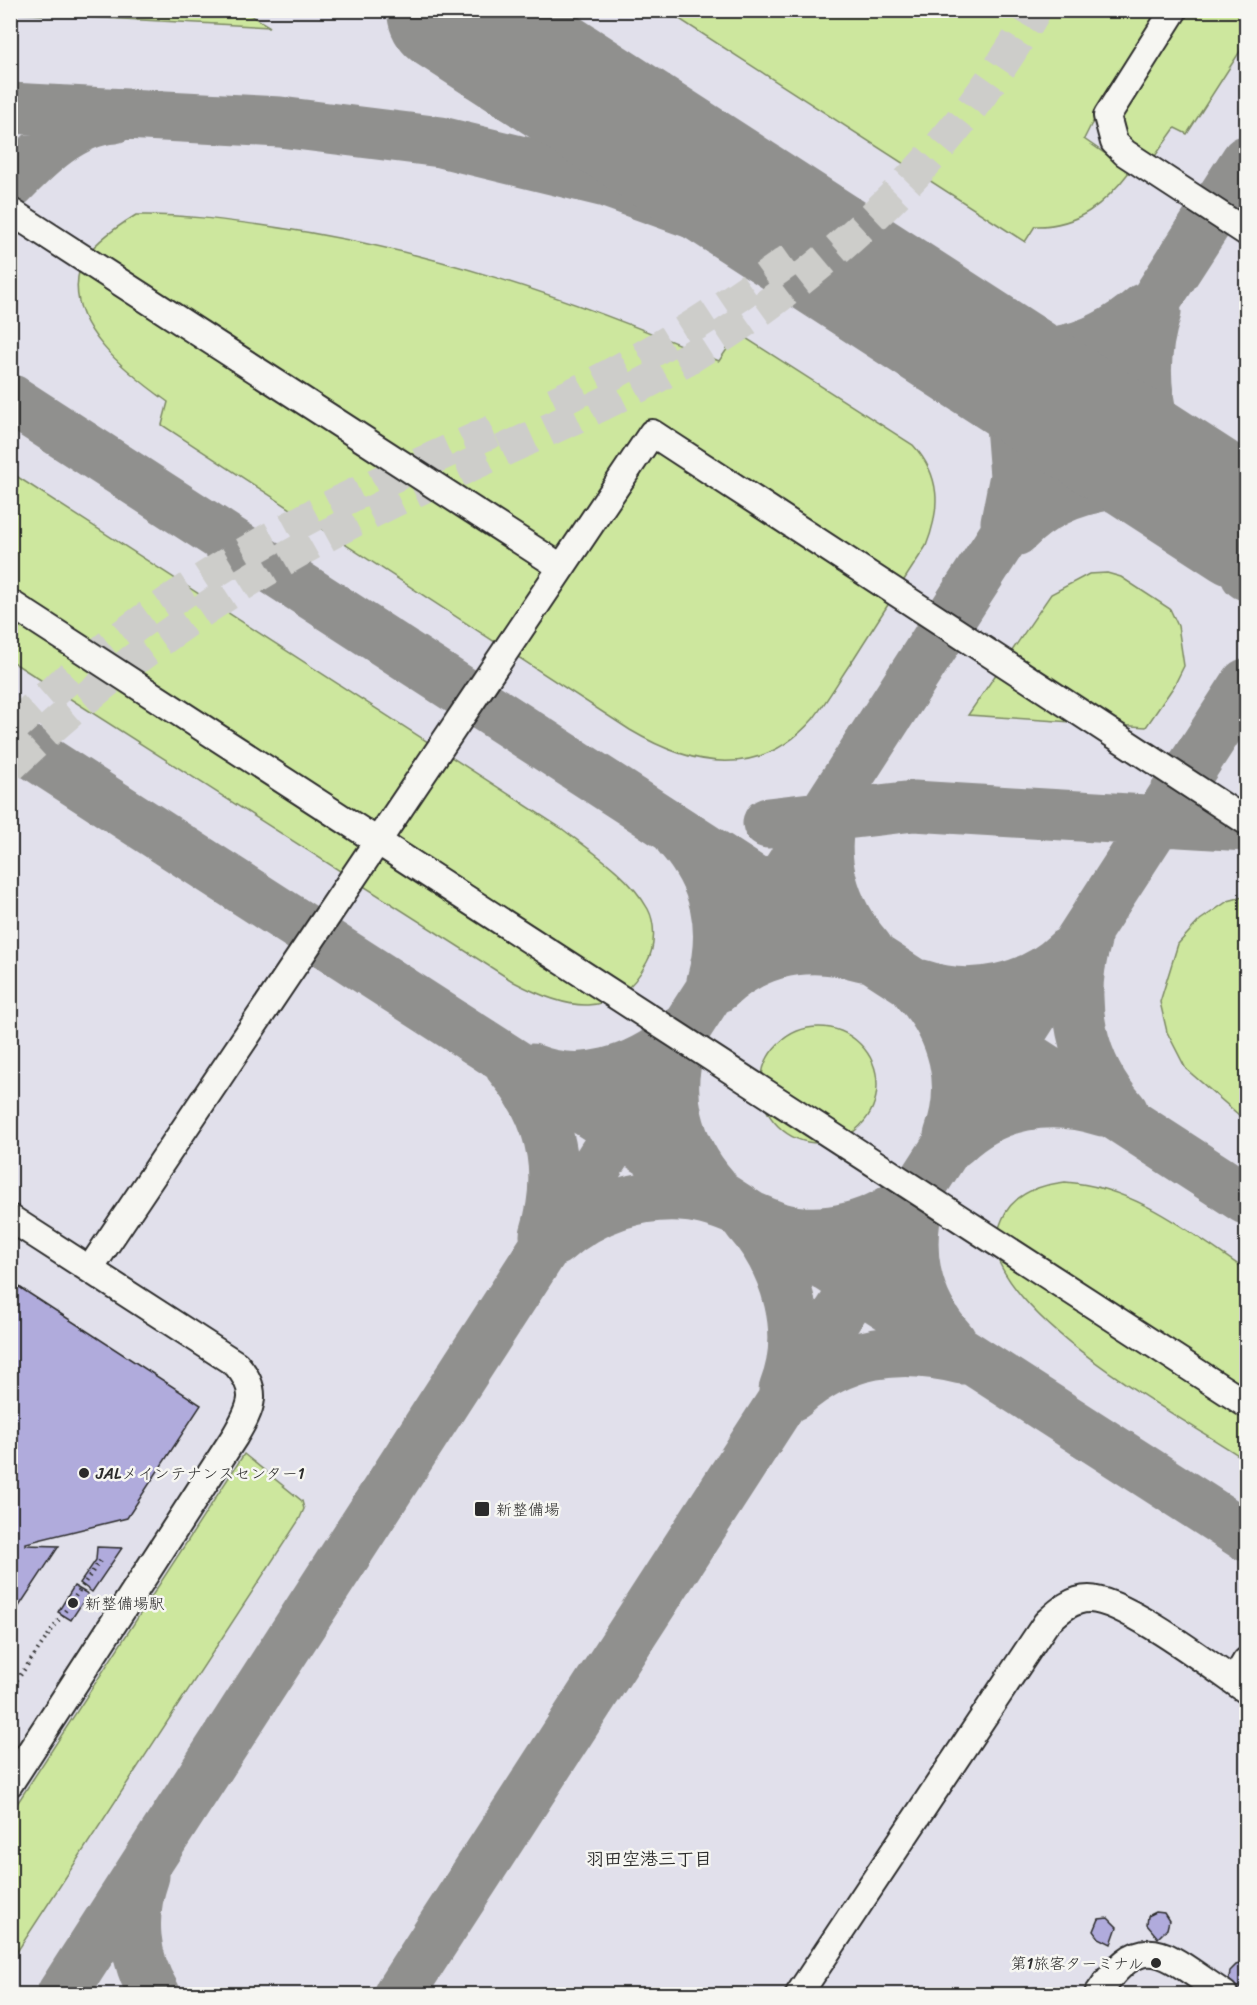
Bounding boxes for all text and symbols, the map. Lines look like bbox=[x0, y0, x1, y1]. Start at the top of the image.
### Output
place label: JALメインテナンスセンター1 bbox=[95, 1459, 305, 1488]
marker: JALメインテナンスセンター1 bbox=[77, 1466, 91, 1480]
place label: 新整備場 bbox=[496, 1495, 560, 1524]
marker: 新整備場 bbox=[473, 1500, 491, 1518]
place label: 新整備場駅 bbox=[85, 1589, 165, 1618]
marker: 新整備場駅 bbox=[66, 1596, 80, 1610]
district label: 羽田空港三丁目 bbox=[586, 1843, 712, 1875]
place label: 第1旅客ターミナル bbox=[1010, 1949, 1144, 1978]
marker: 第1旅客ターミナル bbox=[1149, 1956, 1163, 1970]

